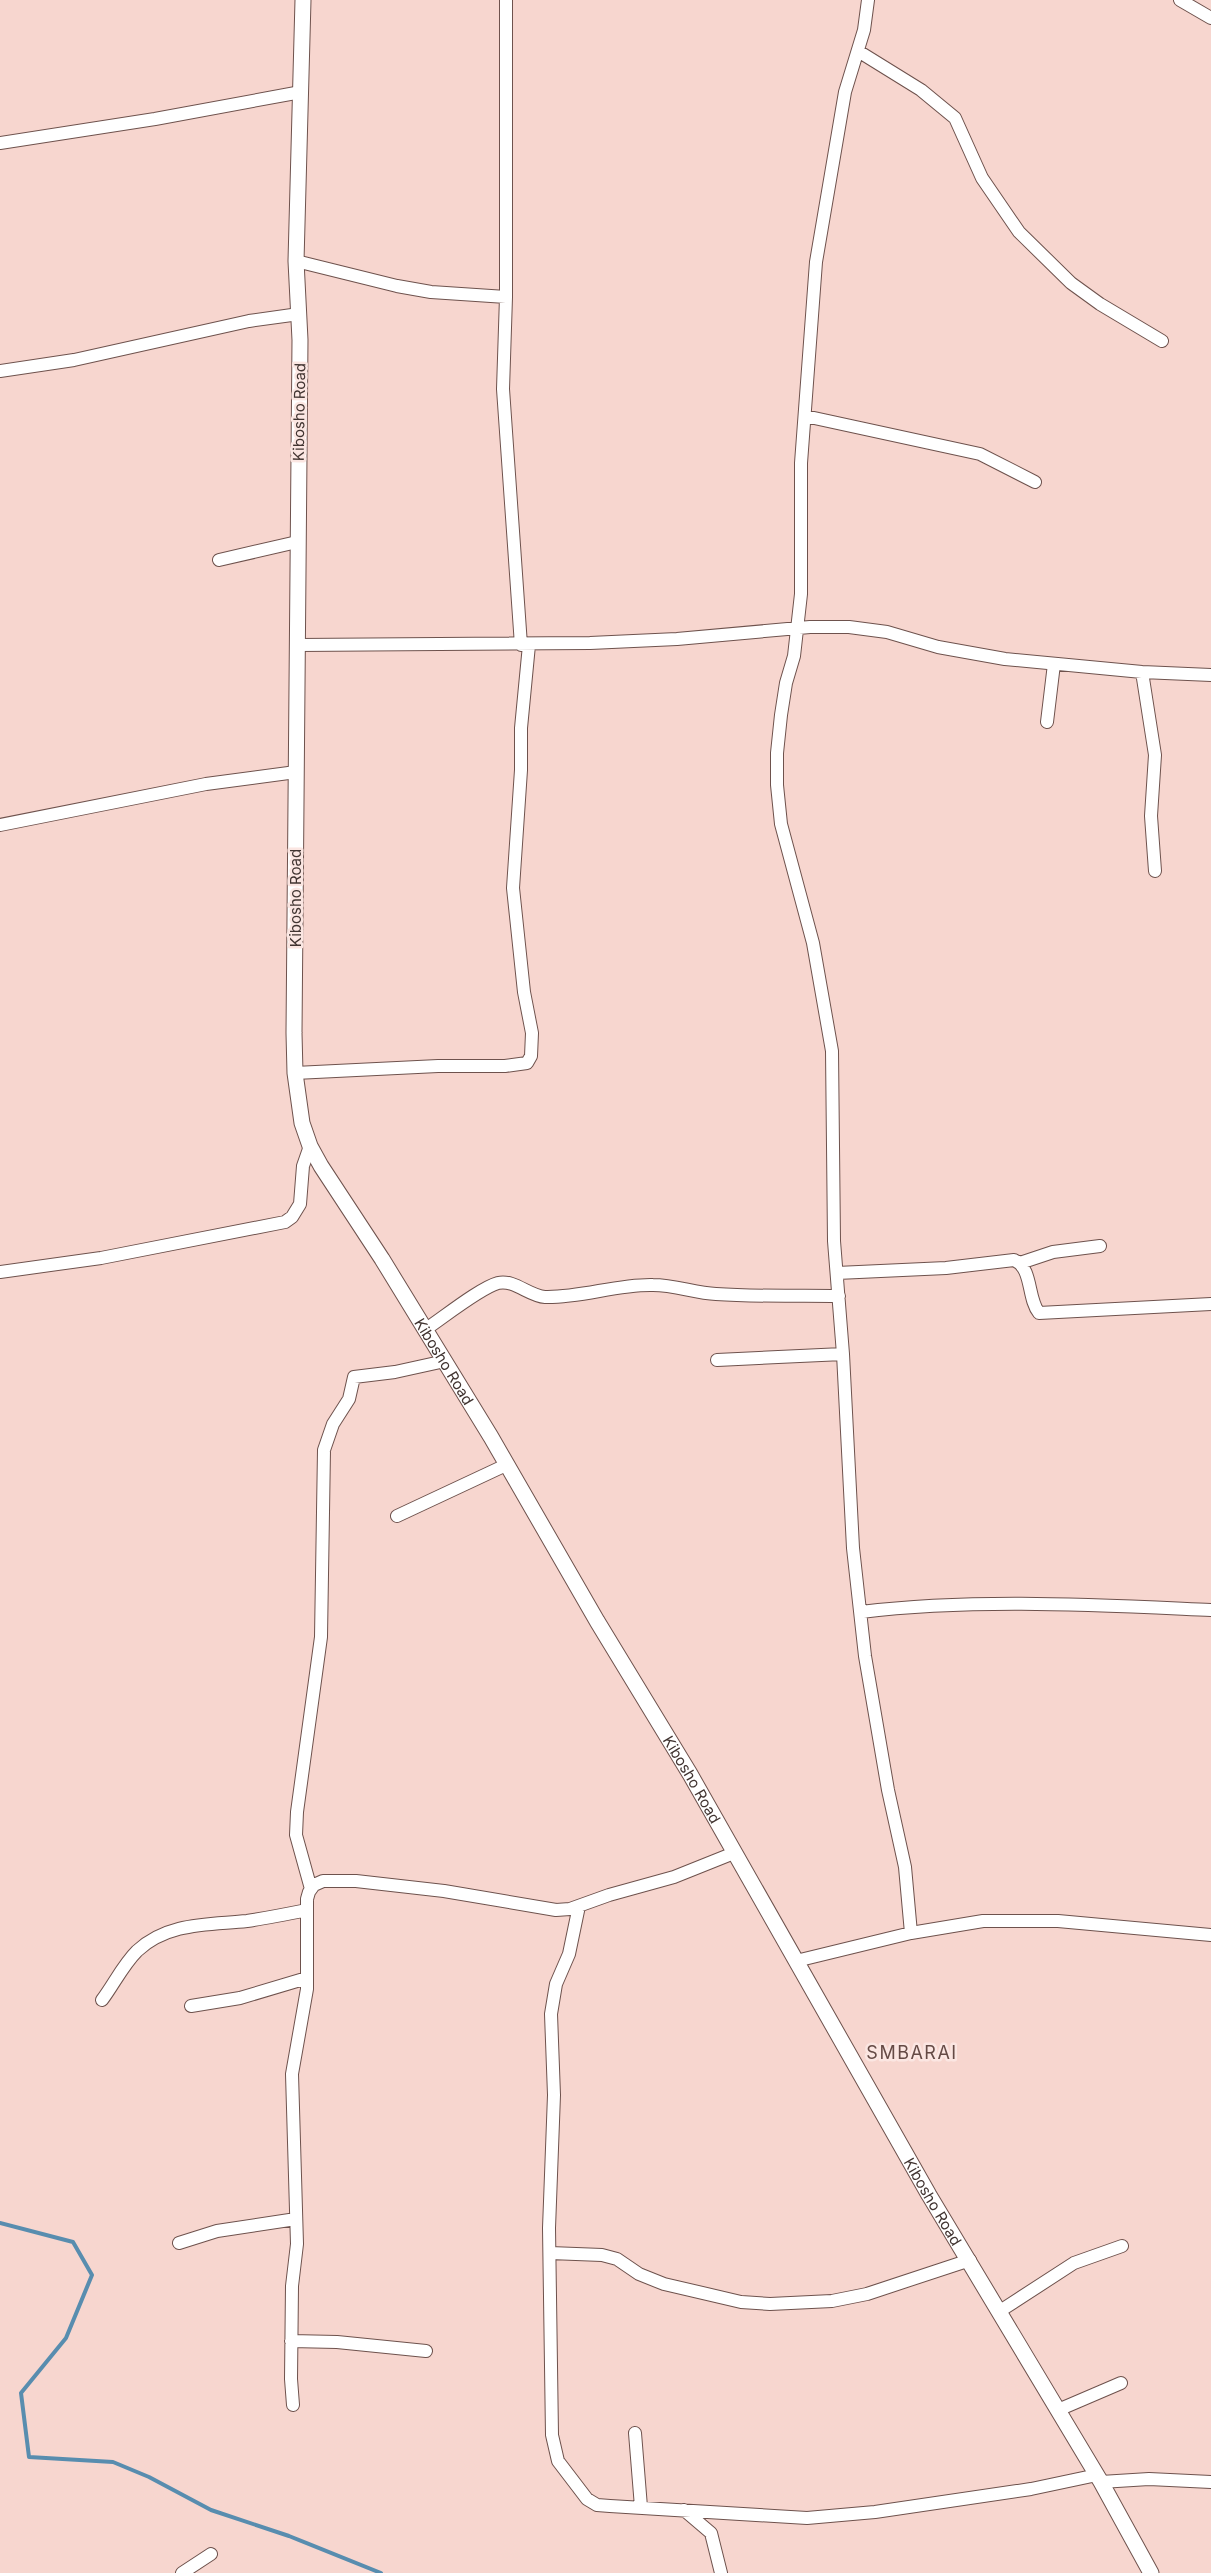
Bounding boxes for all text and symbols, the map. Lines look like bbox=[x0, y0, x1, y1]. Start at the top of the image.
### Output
street label: Kibosho Road bbox=[289, 363, 309, 461]
street label: Kibosho Road bbox=[286, 849, 305, 947]
street label: Kibosho Road bbox=[411, 1314, 478, 1408]
street label: Kibosho Road bbox=[659, 1732, 725, 1826]
district label: SMBARAI bbox=[866, 2042, 958, 2063]
street label: Kibosho Road bbox=[900, 2154, 966, 2249]

